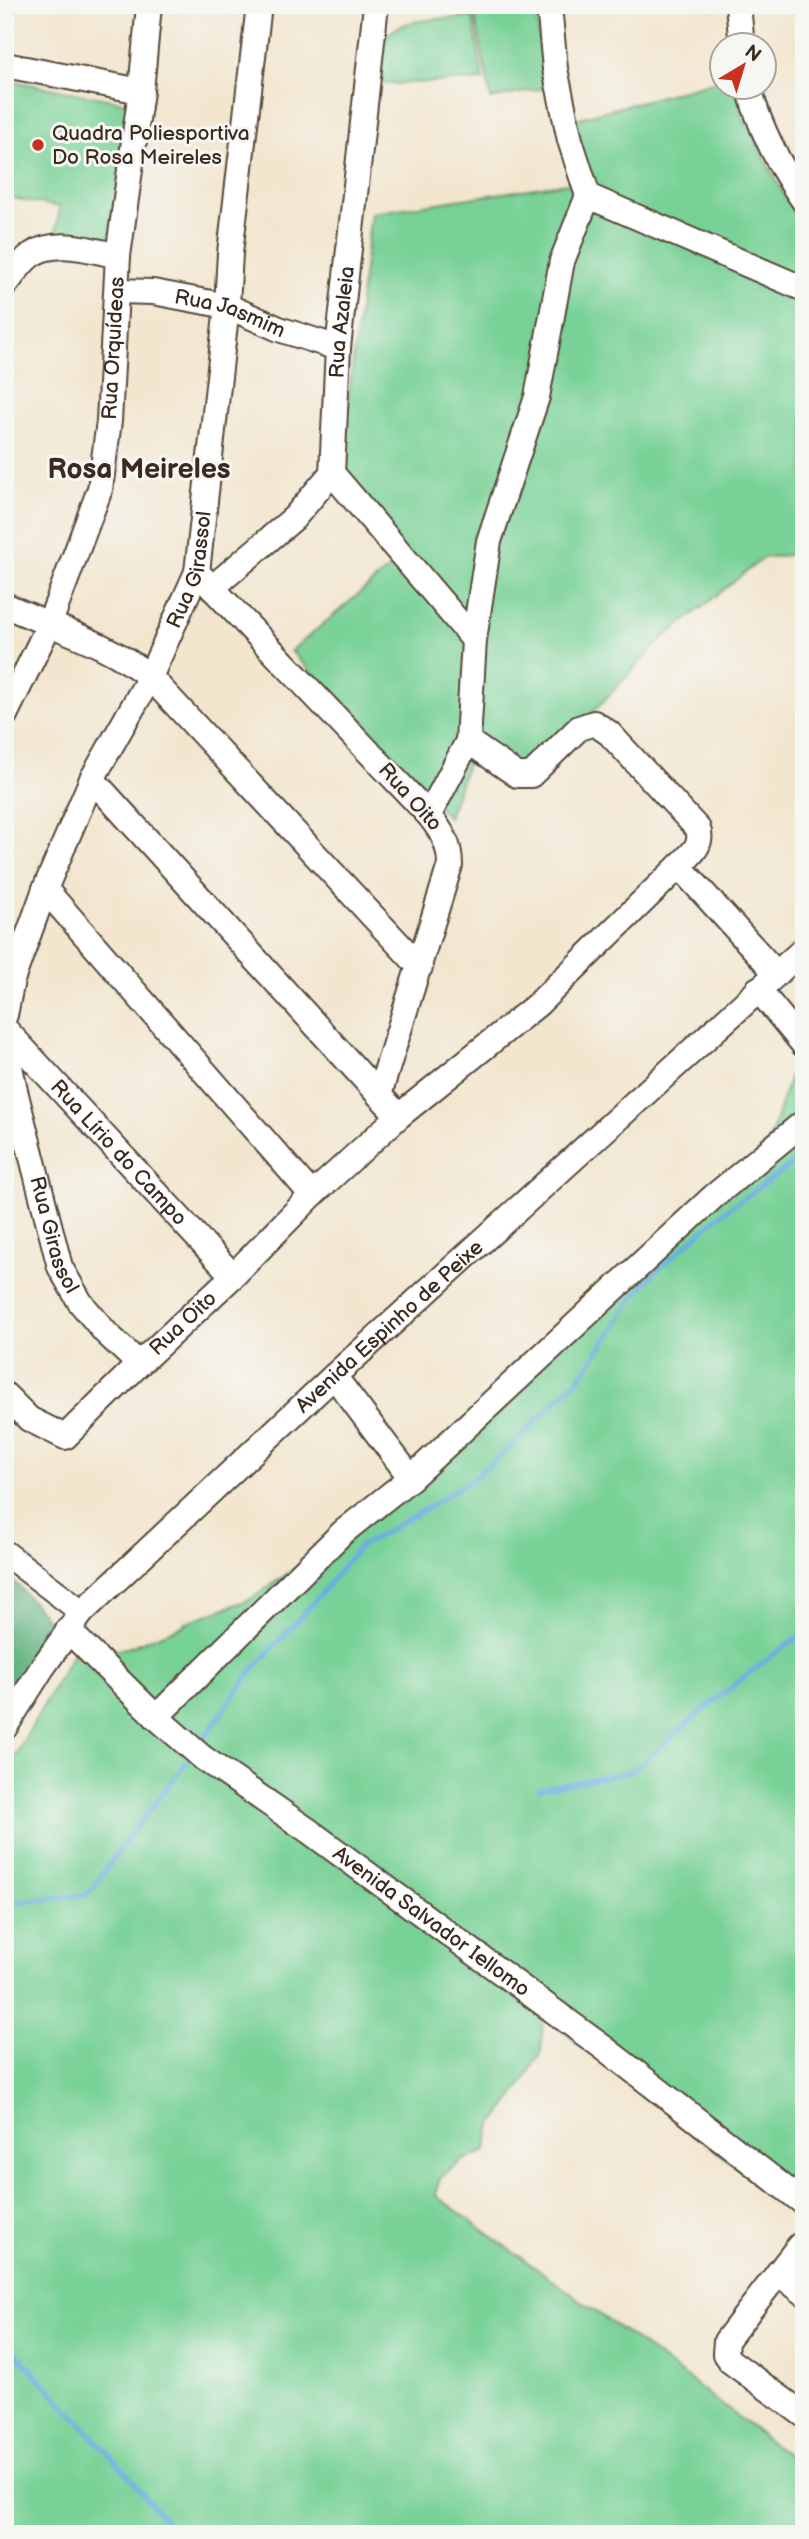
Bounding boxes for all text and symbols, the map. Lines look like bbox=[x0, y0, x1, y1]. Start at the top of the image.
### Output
north arrow bbox=[708, 32, 778, 102]
text: N bbox=[740, 40, 765, 67]
place label: Quadra Poliesportiva Do Rosa Meireles bbox=[52, 121, 250, 170]
marker: Quadra Poliesportiva Do Rosa Meireles bbox=[30, 137, 46, 153]
street label: Rua Azaleia bbox=[324, 265, 359, 379]
street label: Rua Orquídeas bbox=[97, 276, 129, 420]
street label: Rua Jasmim bbox=[172, 284, 289, 343]
district label: Rosa Meireles bbox=[47, 453, 231, 486]
street label: Rua Girassol bbox=[161, 510, 216, 632]
street label: Rua Oito bbox=[373, 758, 447, 836]
street label: Rua Lírio do Campo bbox=[46, 1074, 192, 1231]
street label: Rua Girassol bbox=[25, 1173, 85, 1298]
street label: Avenida Espinho de Peixe bbox=[290, 1234, 488, 1418]
street label: Rua Oito bbox=[144, 1286, 222, 1361]
street label: Avenida Salvador Iellomo bbox=[328, 1840, 535, 2002]

